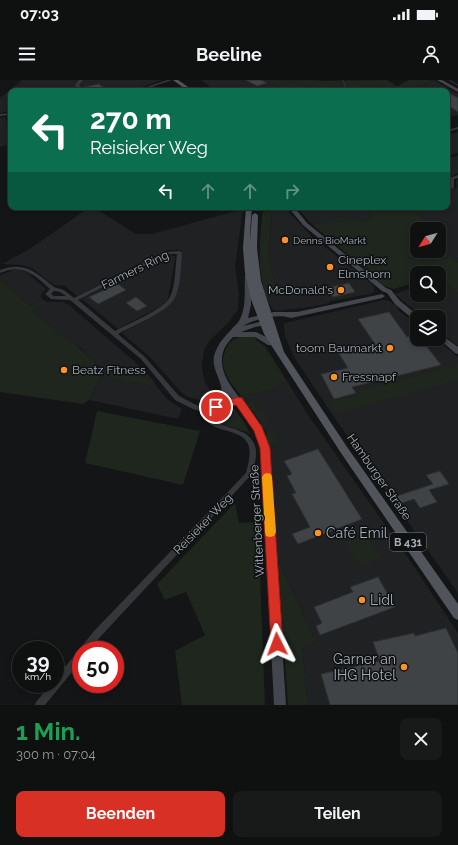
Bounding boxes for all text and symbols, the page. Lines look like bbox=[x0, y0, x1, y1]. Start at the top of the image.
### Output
text: 07:03 bbox=[20, 5, 59, 23]
icon: menu bbox=[16, 43, 38, 65]
icon: person bbox=[420, 43, 442, 65]
text: Beeline bbox=[196, 44, 262, 65]
text: 270 m bbox=[90, 103, 171, 136]
icon: left bbox=[24, 104, 76, 156]
text: Reisieker Weg bbox=[90, 137, 208, 158]
icon: left bbox=[155, 180, 177, 202]
icon: ahead bbox=[197, 180, 219, 202]
icon: ahead bbox=[239, 180, 261, 202]
icon: right bbox=[281, 180, 303, 202]
north arrow bbox=[410, 222, 446, 258]
map controls bbox=[410, 222, 446, 346]
marker: Denns BioMarkt bbox=[280, 235, 290, 245]
place label: Denns BioMarkt bbox=[293, 235, 367, 246]
street label: Farmers Ring bbox=[99, 248, 171, 292]
place label: Cineplex Elmshorn bbox=[338, 253, 391, 281]
marker: Cineplex Elmshorn bbox=[325, 262, 335, 272]
button: search bbox=[410, 266, 446, 302]
place label: McDonald's bbox=[268, 283, 333, 297]
marker: McDonald's bbox=[336, 285, 346, 295]
button: layers bbox=[410, 310, 446, 346]
place label: toom Baumarkt bbox=[296, 341, 382, 355]
marker: toom Baumarkt bbox=[385, 343, 395, 353]
place label: Beatz Fitness bbox=[72, 363, 146, 377]
marker: Beatz Fitness bbox=[59, 365, 69, 375]
place label: Fressnapf bbox=[342, 370, 397, 384]
marker: Fressnapf bbox=[329, 372, 339, 382]
pin bbox=[199, 390, 233, 424]
icon: arrive bbox=[205, 396, 227, 418]
street label: Hamburger Straße bbox=[344, 431, 414, 523]
street label: Wittenberger Straße bbox=[247, 464, 267, 578]
street label: Reisieker Weg bbox=[171, 491, 235, 557]
place label: Café Emil bbox=[326, 525, 388, 541]
marker: Café Emil bbox=[313, 528, 323, 538]
road number: B 431 bbox=[390, 533, 426, 551]
place label: Lidl bbox=[370, 592, 394, 608]
marker: Lidl bbox=[357, 595, 367, 605]
position arrow bbox=[256, 623, 298, 665]
speed limit sign: 50 bbox=[72, 641, 124, 693]
text: 39 bbox=[27, 650, 49, 674]
place label: Garner an IHG Hotel bbox=[333, 651, 396, 683]
marker: Garner an IHG Hotel bbox=[399, 662, 409, 672]
text: km/h bbox=[25, 671, 51, 682]
text: 1 Min. bbox=[16, 717, 80, 746]
button: close bbox=[400, 718, 442, 760]
text: 300 m · 07:04 bbox=[16, 747, 96, 762]
button: Beenden bbox=[16, 791, 225, 837]
button: Teilen bbox=[233, 791, 442, 837]

